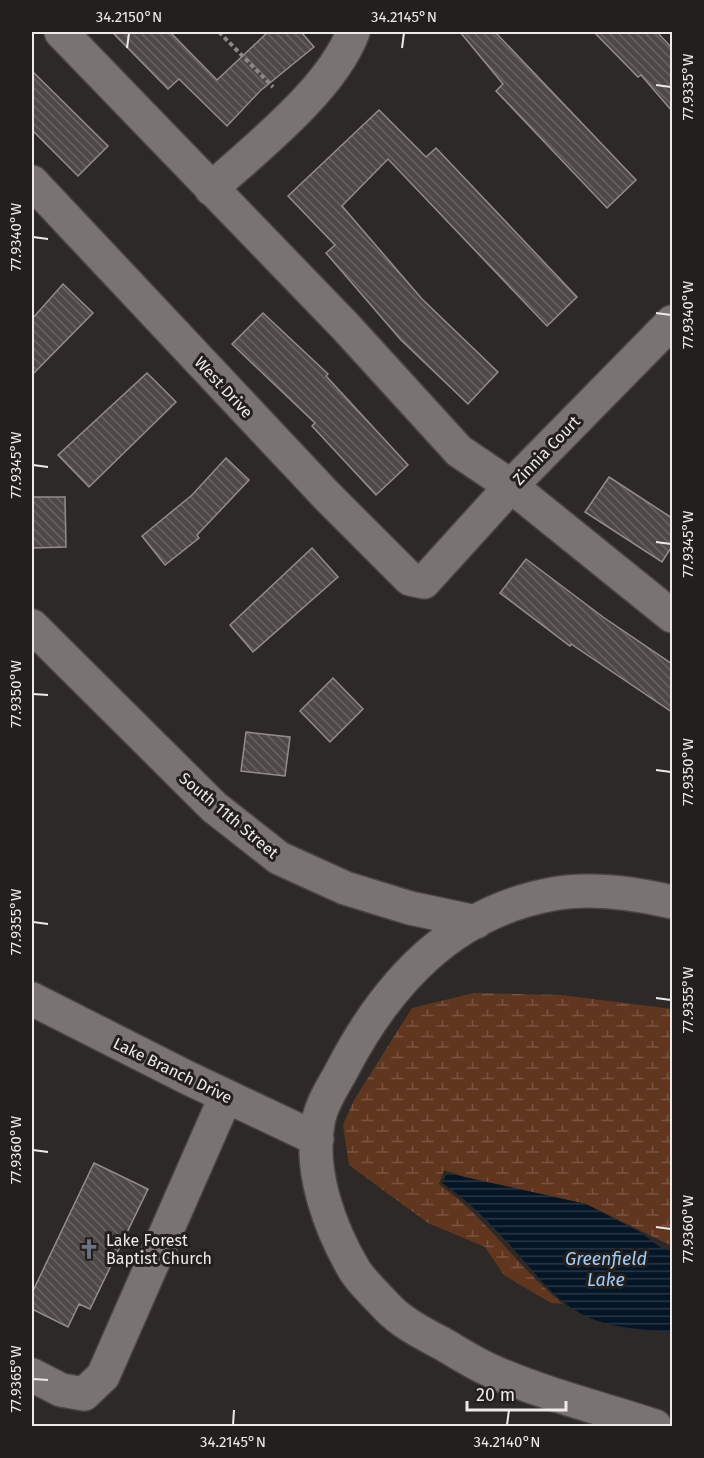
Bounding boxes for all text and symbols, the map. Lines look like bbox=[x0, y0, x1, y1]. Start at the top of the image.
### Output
text: 34.2150°N bbox=[96, 8, 162, 26]
text: 34.2145°N bbox=[371, 8, 437, 26]
text: 77.9335°W bbox=[679, 53, 697, 120]
text: 77.9340°W bbox=[7, 202, 25, 271]
text: 77.9340°W bbox=[679, 280, 697, 349]
street label: West Drive bbox=[190, 353, 257, 422]
street label: Zinnia Court bbox=[509, 412, 584, 489]
text: 77.9345°W bbox=[7, 431, 25, 498]
text: 77.9345°W bbox=[679, 510, 697, 577]
text: 77.9350°W bbox=[7, 660, 25, 728]
text: 77.9350°W bbox=[679, 738, 697, 806]
street label: South 11th Street bbox=[175, 769, 282, 862]
text: 77.9355°W bbox=[7, 888, 25, 955]
text: 77.9355°W bbox=[679, 966, 697, 1033]
street label: Lake Branch Drive bbox=[110, 1033, 235, 1107]
text: 77.9360°W bbox=[7, 1115, 25, 1184]
text: 77.9360°W bbox=[679, 1194, 697, 1263]
place label: Lake Forest Baptist Church bbox=[106, 1231, 212, 1268]
church icon: Lake Forest Baptist Church bbox=[77, 1237, 101, 1261]
water label: Greenfield Lake bbox=[565, 1248, 647, 1291]
text: 77.9365°W bbox=[7, 1345, 25, 1413]
scale bar bbox=[467, 1374, 566, 1412]
text: 20 m bbox=[476, 1384, 515, 1406]
text: 34.2145°N bbox=[200, 1433, 266, 1451]
text: 34.2140°N bbox=[474, 1433, 540, 1451]

